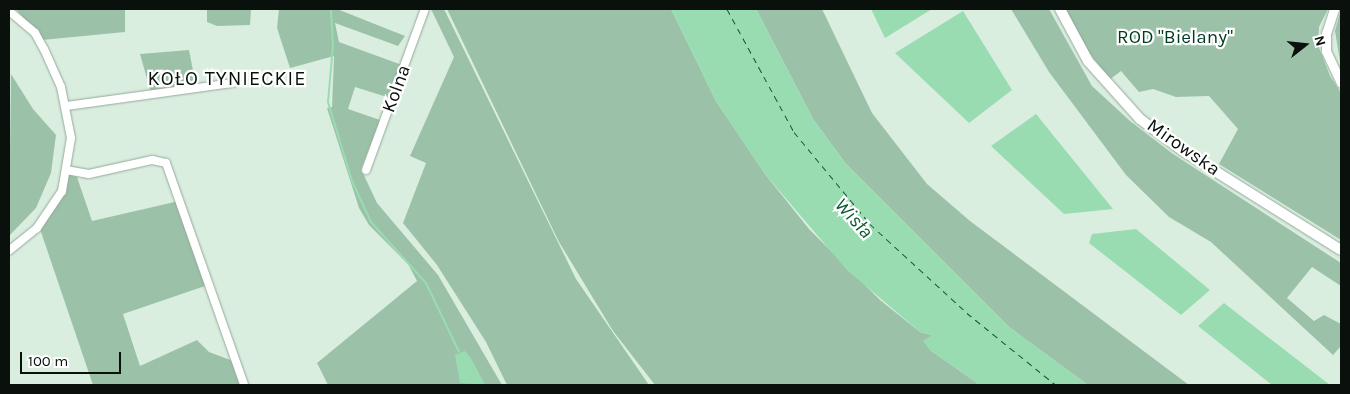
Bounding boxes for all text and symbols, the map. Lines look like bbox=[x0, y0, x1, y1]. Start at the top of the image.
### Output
north arrow bbox=[1280, 20, 1330, 70]
park label: ROD "Bielany" bbox=[1117, 27, 1233, 49]
text: N bbox=[1310, 34, 1329, 48]
street label: Kolna bbox=[378, 62, 416, 116]
district label: KOŁO TYNIECKIE bbox=[146, 66, 308, 90]
street label: Mirowska bbox=[1142, 115, 1224, 181]
water label: Wisła bbox=[830, 193, 878, 243]
scale bar bbox=[22, 342, 124, 374]
text: 100 m bbox=[28, 352, 68, 370]

